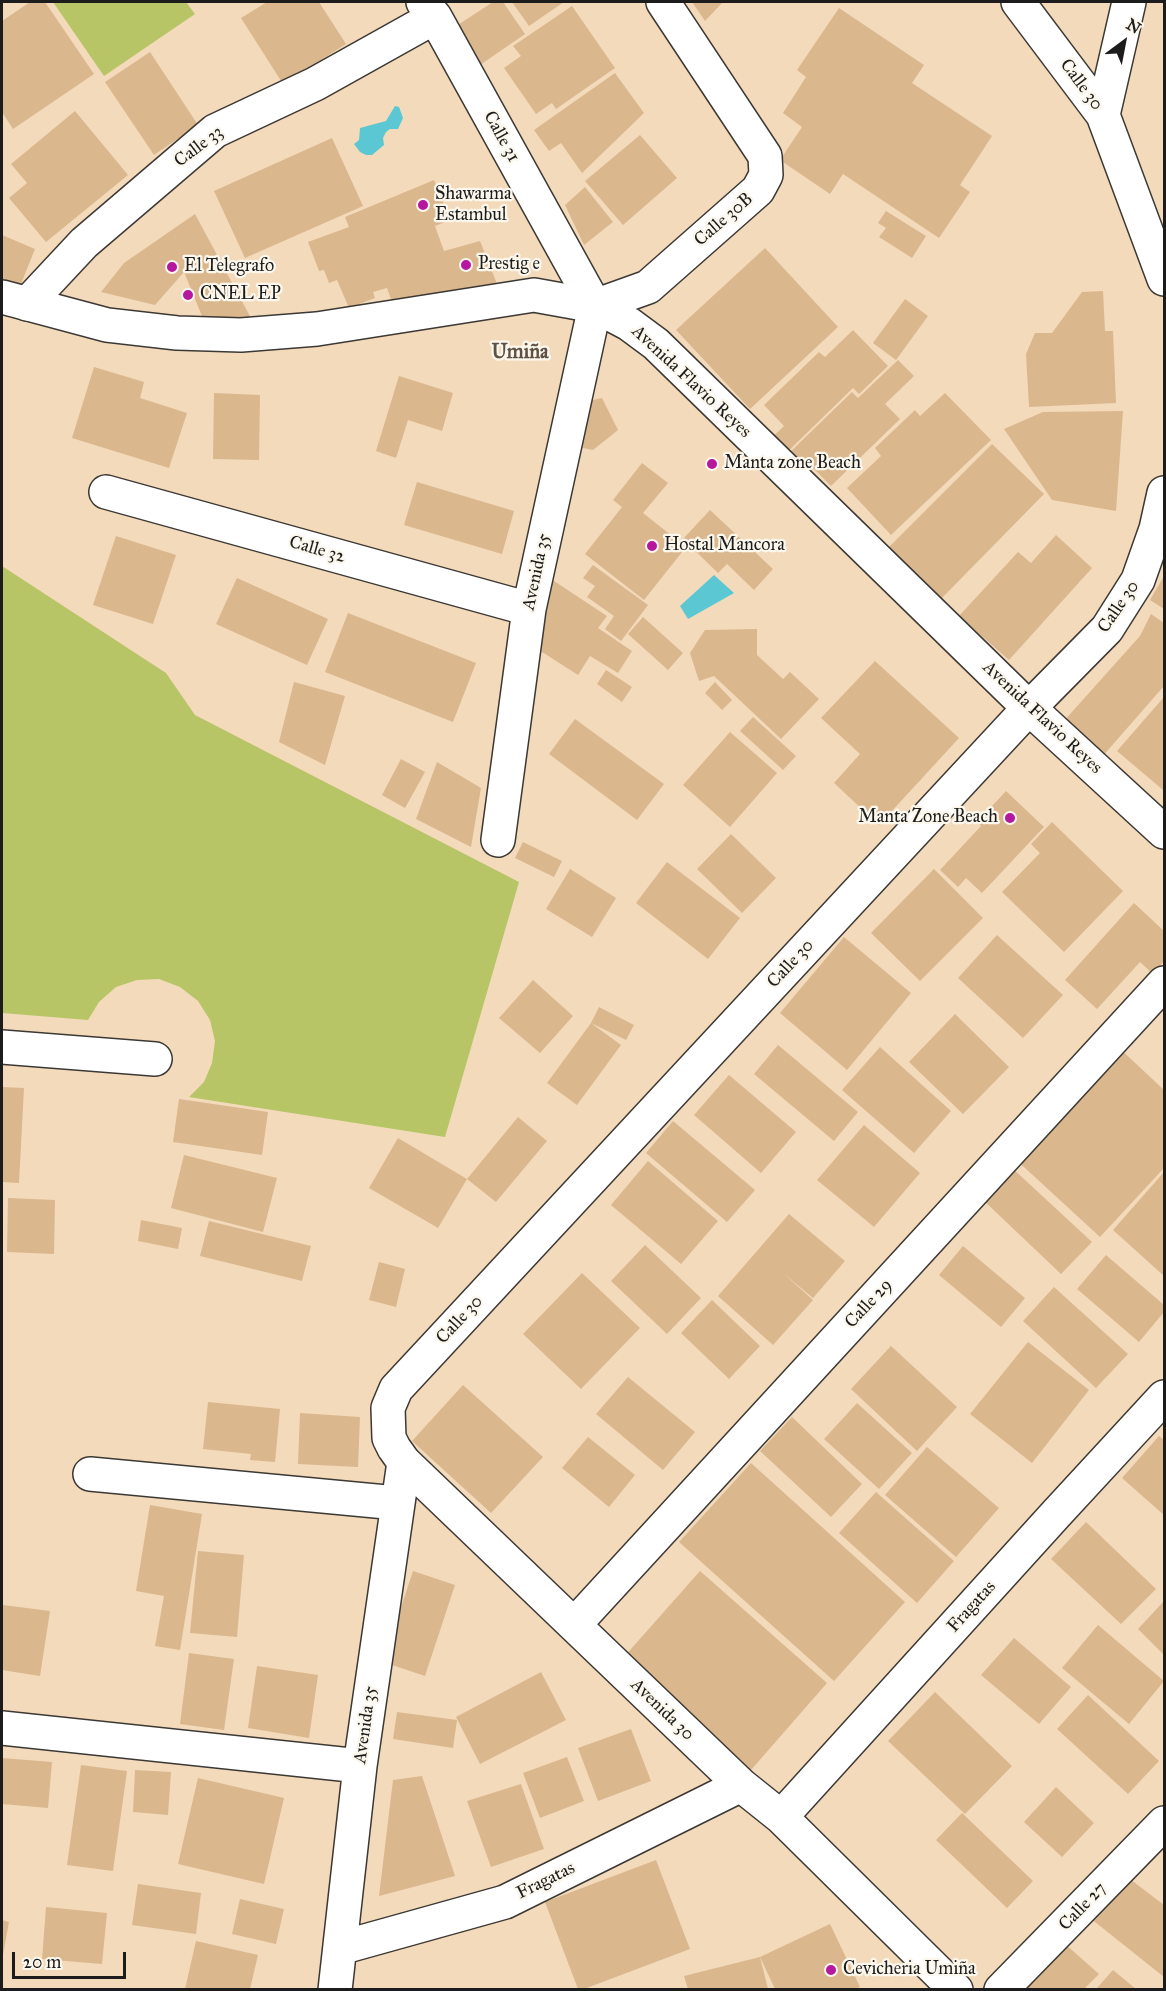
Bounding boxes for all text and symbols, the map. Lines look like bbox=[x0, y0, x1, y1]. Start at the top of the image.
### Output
north arrow bbox=[1094, 12, 1154, 72]
text: N bbox=[1123, 15, 1145, 38]
street label: Calle 30 bbox=[1055, 55, 1107, 115]
street label: Calle 31 bbox=[478, 108, 524, 166]
street label: Calle 33 bbox=[170, 122, 228, 172]
place label: Shawarma Estambul bbox=[435, 184, 512, 226]
street label: Calle 30B bbox=[690, 189, 758, 251]
marker: Shawarma Estambul bbox=[416, 198, 430, 212]
place label: Prestig e bbox=[478, 254, 540, 276]
place label: El Telegrafo bbox=[184, 256, 274, 278]
marker: Prestig e bbox=[459, 258, 473, 272]
marker: El Telegrafo bbox=[165, 260, 179, 274]
place label: CNEL EP bbox=[200, 284, 281, 306]
marker: CNEL EP bbox=[181, 288, 195, 302]
street label: Avenida Flavio Reyes bbox=[627, 321, 755, 443]
district label: Umiña bbox=[492, 341, 548, 365]
place label: Manta zone Beach bbox=[724, 453, 861, 475]
marker: Manta zone Beach bbox=[705, 457, 719, 471]
street label: Calle 32 bbox=[287, 532, 347, 568]
street label: Avenida 35 bbox=[518, 532, 556, 612]
place label: Hostal Mancora bbox=[664, 535, 785, 557]
marker: Hostal Mancora bbox=[645, 539, 659, 553]
street label: Calle 30 bbox=[1094, 577, 1144, 637]
street label: Avenida Flavio Reyes bbox=[978, 657, 1106, 779]
place label: Manta Zone Beach bbox=[858, 807, 998, 829]
marker: Manta Zone Beach bbox=[1003, 811, 1017, 825]
street label: Calle 30 bbox=[763, 935, 819, 993]
street label: Calle 29 bbox=[841, 1275, 897, 1333]
street label: Calle 30 bbox=[432, 1291, 488, 1349]
street label: Fragatas bbox=[943, 1577, 1001, 1637]
street label: Avenida 30 bbox=[626, 1674, 698, 1746]
street label: Avenida 35 bbox=[350, 1685, 382, 1765]
street label: Fragatas bbox=[513, 1858, 579, 1904]
street label: Calle 27 bbox=[1055, 1878, 1111, 1936]
scale bar bbox=[15, 1940, 129, 1978]
text: 20 m bbox=[23, 1951, 61, 1973]
place label: Cevicheria Umiña bbox=[843, 1959, 976, 1981]
marker: Cevicheria Umiña bbox=[824, 1963, 838, 1977]

